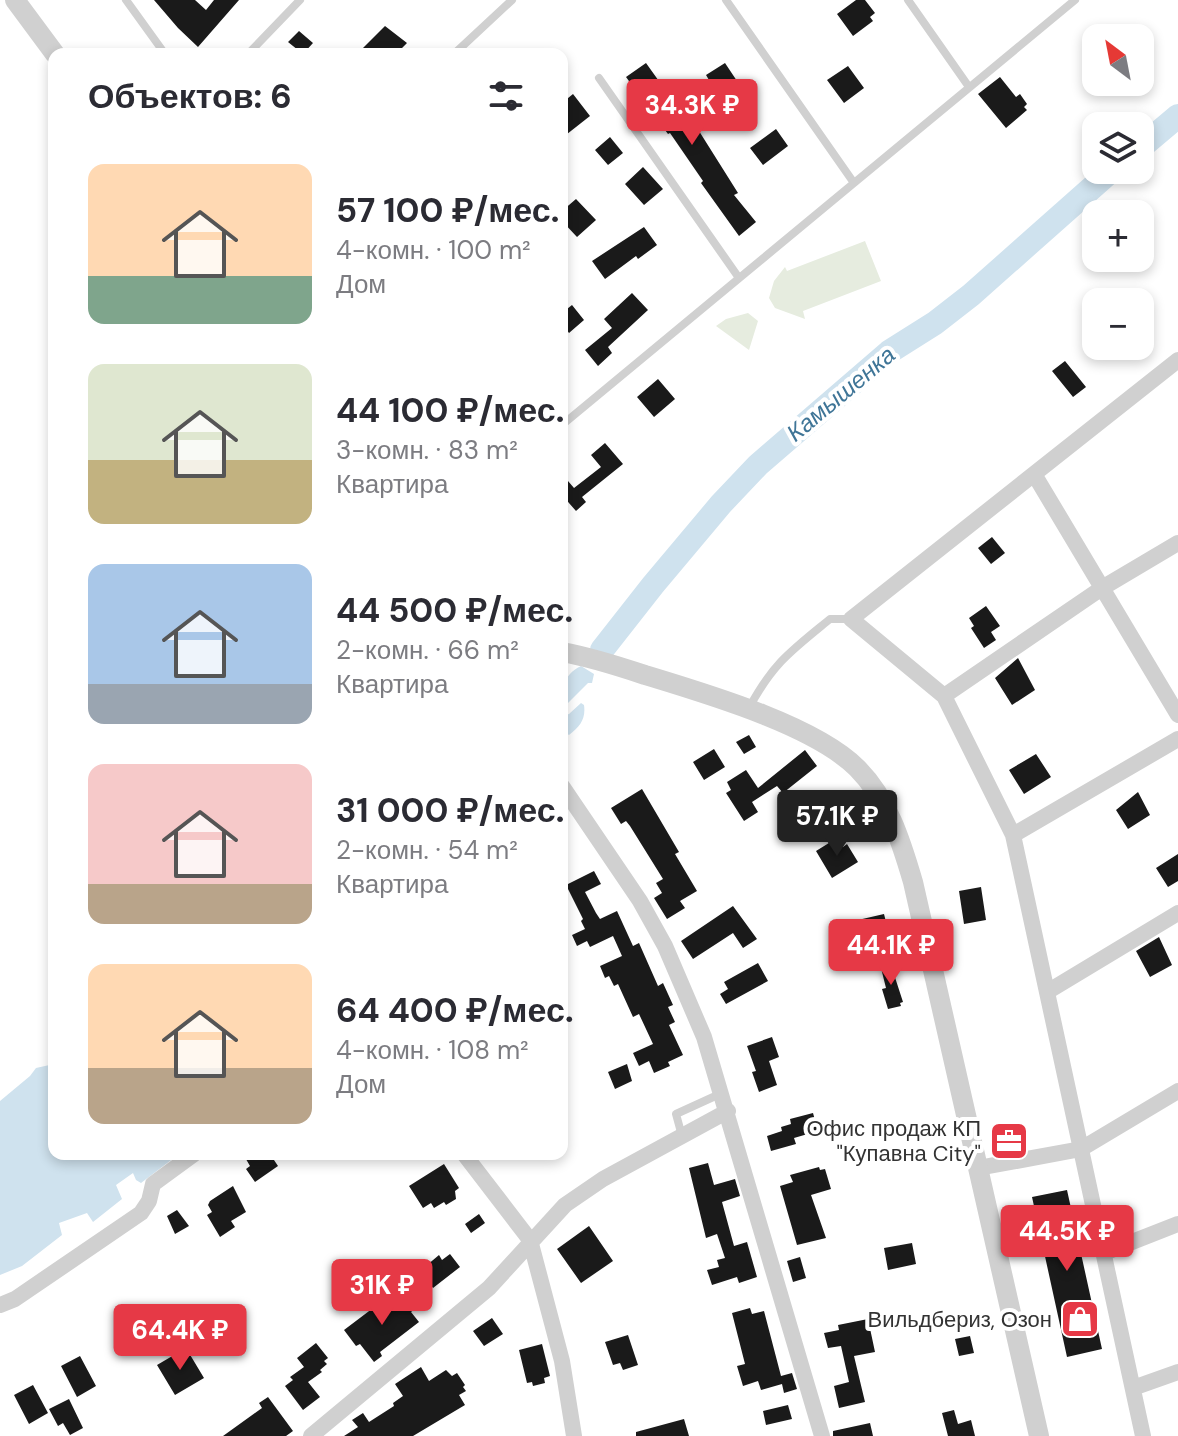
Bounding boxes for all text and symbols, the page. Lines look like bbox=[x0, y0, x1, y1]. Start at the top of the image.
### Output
north arrow bbox=[1082, 24, 1154, 96]
map controls bbox=[1082, 24, 1154, 360]
text: Объектов: 6 bbox=[88, 74, 292, 119]
icon: filters bbox=[484, 74, 528, 118]
pin: 34.3K ₽ bbox=[618, 79, 766, 147]
text: 34.3K ₽ bbox=[645, 88, 739, 122]
button: layers bbox=[1082, 112, 1154, 184]
text: 57 100 ₽/мес. bbox=[336, 188, 559, 233]
icon: home bbox=[152, 196, 248, 292]
button: + bbox=[1082, 200, 1154, 272]
text: 4-комн. · 100 m² bbox=[336, 233, 531, 267]
text: Дом bbox=[336, 267, 386, 301]
button: − bbox=[1082, 288, 1154, 360]
water label: Камышенка bbox=[780, 339, 901, 448]
text: 44 100 ₽/мес. bbox=[336, 388, 564, 433]
icon: home bbox=[152, 396, 248, 492]
text: 3-комн. · 83 m² bbox=[336, 433, 518, 467]
text: Квартира bbox=[336, 467, 448, 501]
text: 44 500 ₽/мес. bbox=[336, 588, 573, 633]
icon: home bbox=[152, 596, 248, 692]
text: 2-комн. · 66 m² bbox=[336, 633, 519, 667]
text: Квартира bbox=[336, 667, 448, 701]
text: 31 000 ₽/мес. bbox=[336, 788, 564, 833]
pin: 57.1K ₽ bbox=[763, 790, 911, 858]
icon: home bbox=[152, 796, 248, 892]
text: 57.1K ₽ bbox=[795, 799, 879, 833]
text: 2-комн. · 54 m² bbox=[336, 833, 518, 867]
text: Квартира bbox=[336, 867, 448, 901]
pin: 44.1K ₽ bbox=[817, 919, 965, 987]
text: 44.1K ₽ bbox=[846, 928, 936, 962]
text: 64 400 ₽/мес. bbox=[336, 988, 573, 1033]
icon: home bbox=[152, 996, 248, 1092]
text: 4-комн. · 108 m² bbox=[336, 1033, 529, 1067]
text: Дом bbox=[336, 1067, 386, 1101]
place label: Офис продаж КП "Купавна City" bbox=[806, 1114, 981, 1168]
office icon: Офис продаж КП "Купавна City" bbox=[988, 1120, 1030, 1162]
pin: 44.5K ₽ bbox=[993, 1205, 1141, 1273]
text: 44.5K ₽ bbox=[1019, 1214, 1115, 1248]
pin: 31K ₽ bbox=[326, 1259, 438, 1327]
text: 31K ₽ bbox=[349, 1268, 415, 1302]
shop icon: Вильдбериз, Озон bbox=[1059, 1298, 1101, 1340]
pin: 64.4K ₽ bbox=[106, 1304, 254, 1372]
place label: Вильдбериз, Озон bbox=[868, 1305, 1052, 1334]
text: 64.4K ₽ bbox=[132, 1313, 228, 1347]

